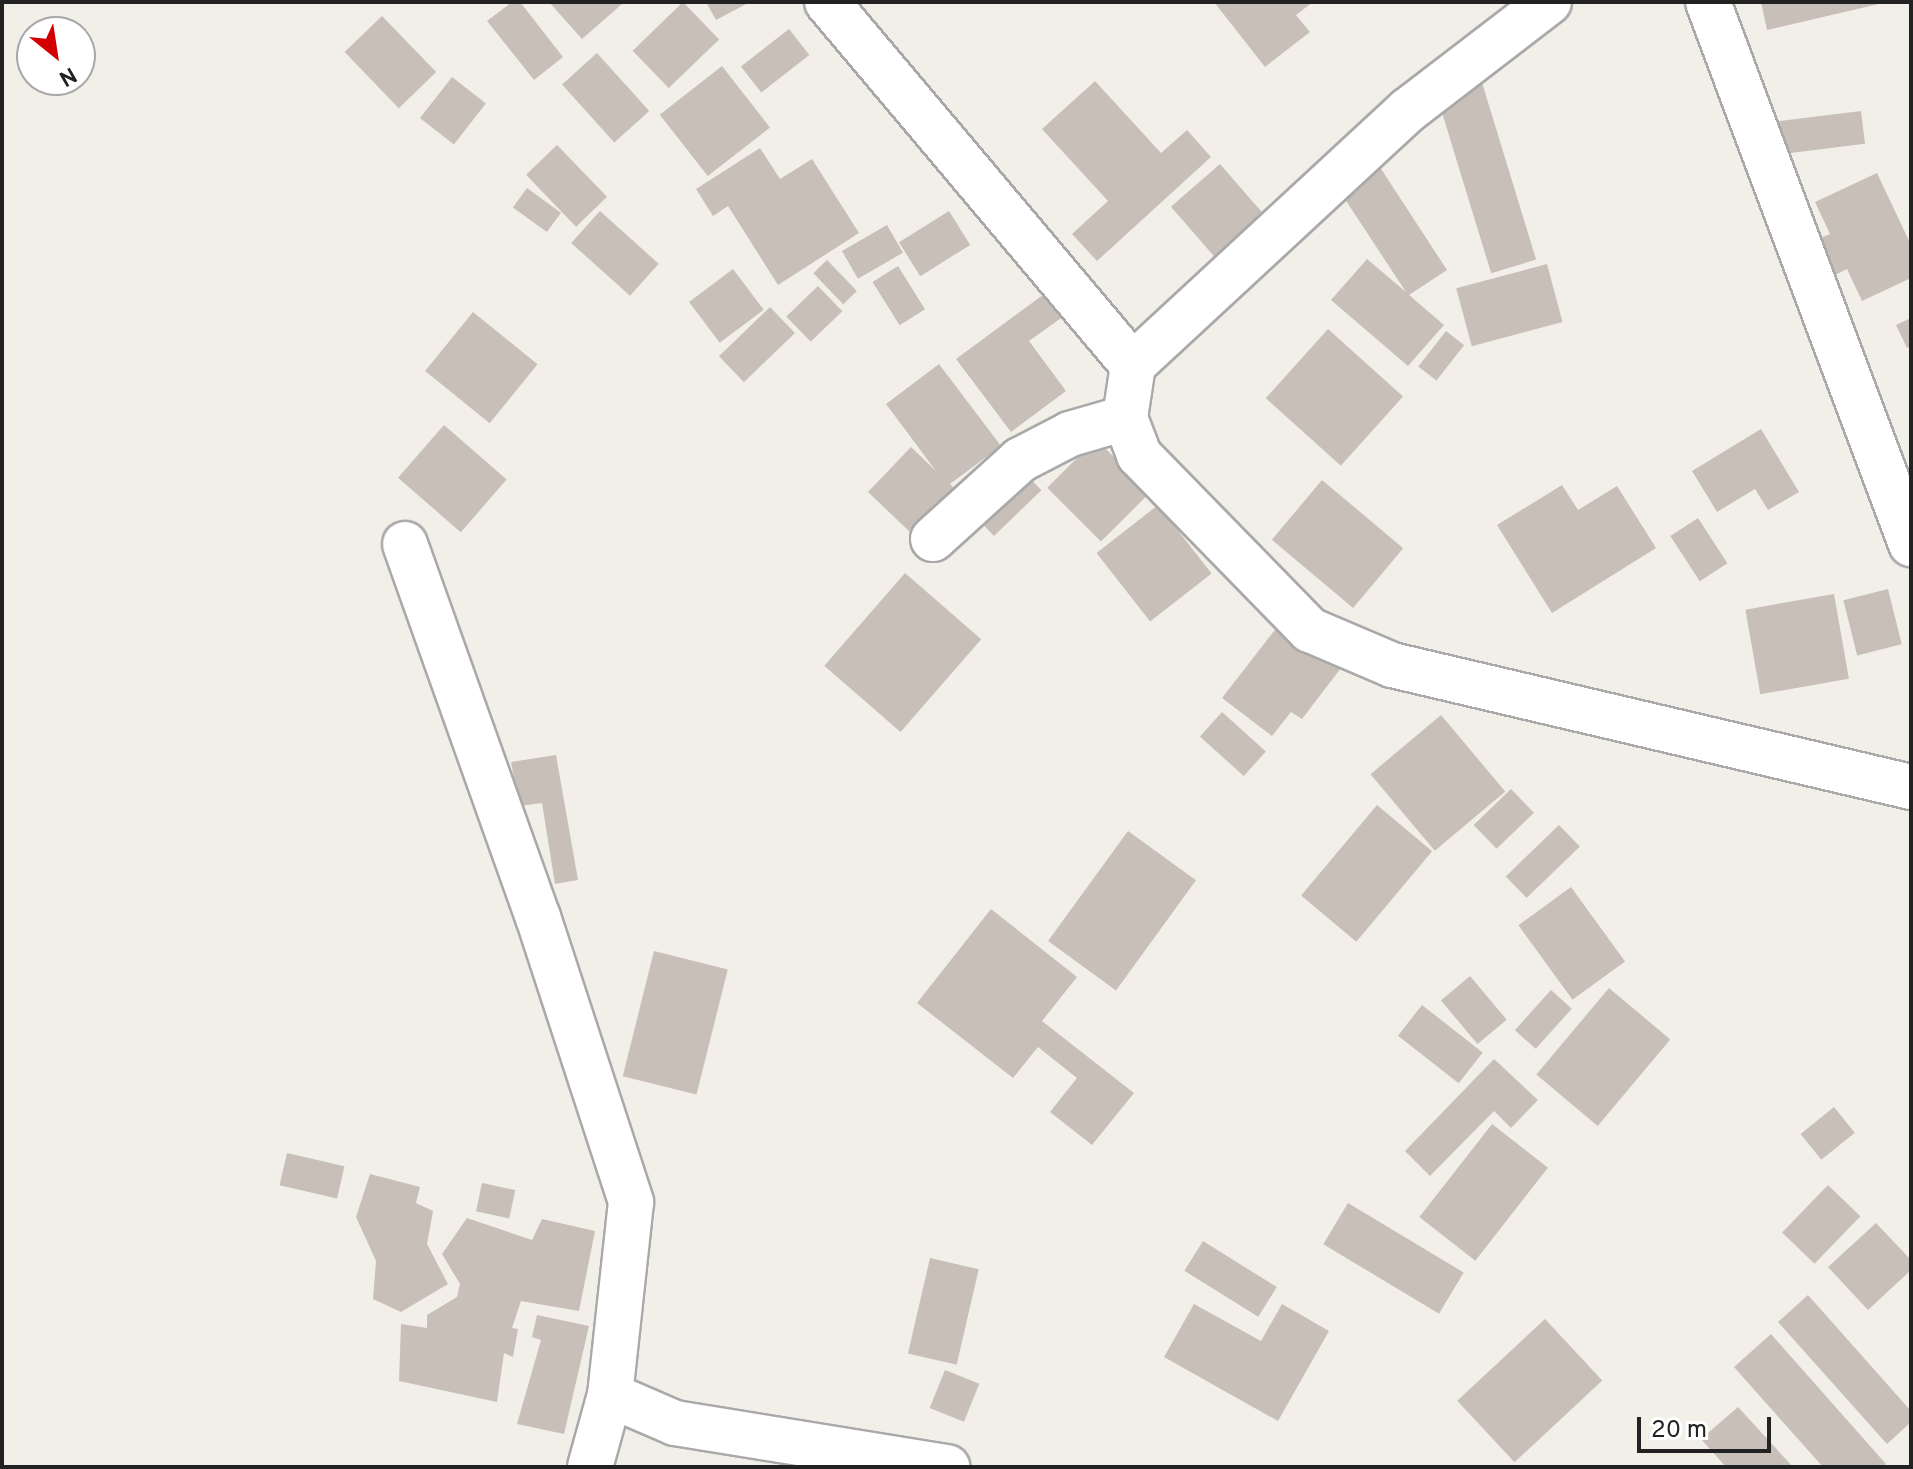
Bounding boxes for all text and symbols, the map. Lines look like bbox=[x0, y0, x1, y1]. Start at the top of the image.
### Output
north arrow bbox=[16, 16, 96, 96]
text: N bbox=[54, 60, 81, 91]
scale bar bbox=[1641, 1401, 1775, 1451]
text: 20 m bbox=[1651, 1416, 1707, 1446]

